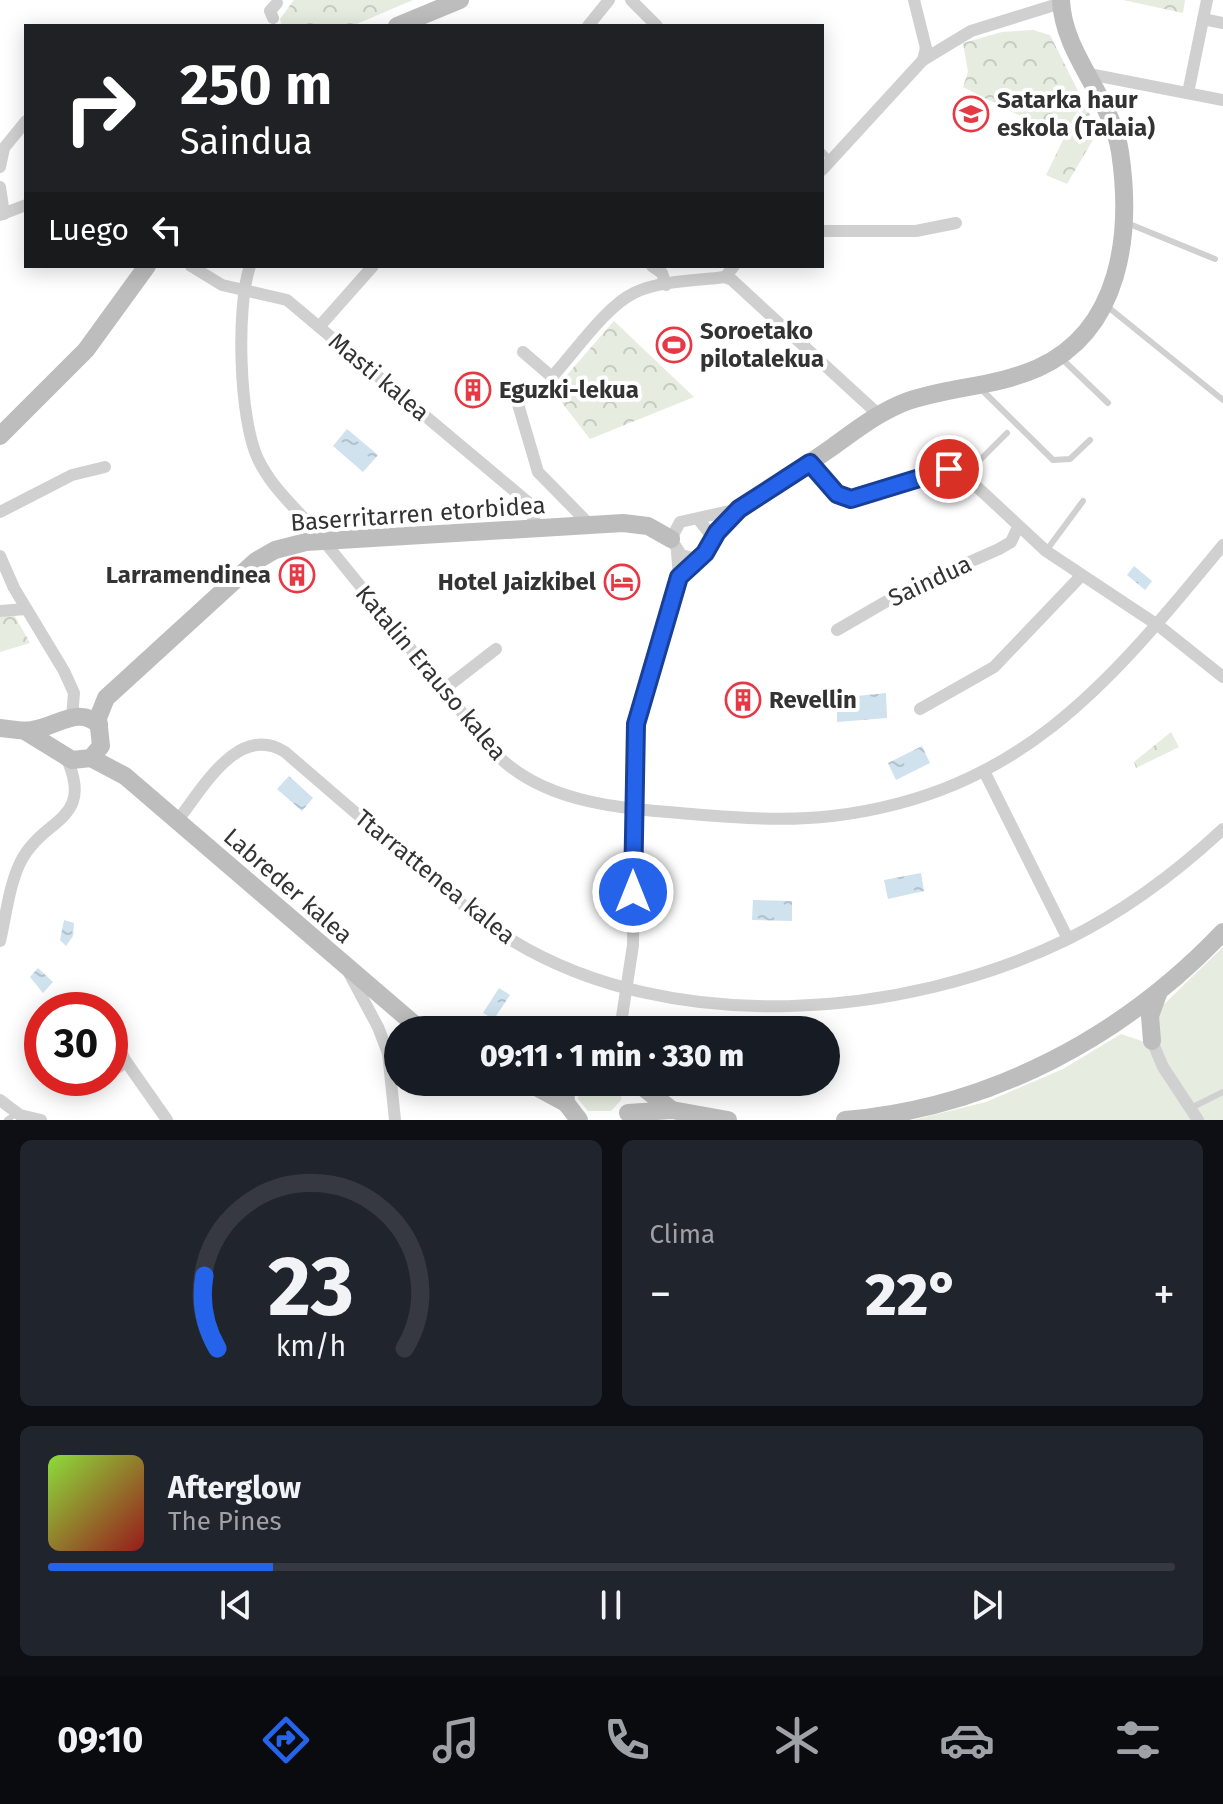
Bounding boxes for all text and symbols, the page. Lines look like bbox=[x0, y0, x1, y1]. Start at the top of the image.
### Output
text: 250 m bbox=[180, 52, 332, 119]
icon: right bbox=[48, 56, 152, 160]
place label: Satarka haur eskola (Talaia) bbox=[997, 86, 1155, 142]
school or university icon: Satarka haur eskola (Talaia) bbox=[952, 95, 990, 133]
text: Saindua bbox=[180, 120, 313, 164]
icon: left bbox=[145, 208, 189, 252]
text: Luego bbox=[48, 212, 129, 248]
place label: Soroetako pilotalekua bbox=[700, 317, 824, 373]
sports icon: Soroetako pilotalekua bbox=[655, 326, 693, 364]
street label: Masti kalea bbox=[323, 327, 435, 427]
building icon: Eguzki-lekua bbox=[454, 371, 492, 409]
place label: Eguzki-lekua bbox=[499, 376, 639, 404]
pin bbox=[915, 435, 983, 503]
icon: arrive bbox=[927, 447, 971, 491]
street label: Baserritarren etorbidea bbox=[289, 491, 547, 537]
street label: Saindua bbox=[884, 550, 976, 612]
building icon: Larramendinea bbox=[278, 556, 316, 594]
place label: Larramendinea bbox=[106, 561, 271, 589]
hotel icon: Hotel Jaizkibel bbox=[603, 563, 641, 601]
place label: Hotel Jaizkibel bbox=[438, 568, 597, 596]
street label: Katalin Erauso kalea bbox=[350, 580, 512, 766]
building icon: Revellin bbox=[724, 681, 762, 719]
place label: Revellin bbox=[769, 686, 857, 714]
street label: Ttarrattenea kalea bbox=[349, 804, 521, 950]
street label: Labreder kalea bbox=[218, 823, 358, 949]
position arrow bbox=[591, 850, 675, 934]
speed limit sign: 30 bbox=[24, 992, 128, 1096]
text: 09:11 · 1 min · 330 m bbox=[480, 1038, 744, 1074]
text: Clima bbox=[650, 1219, 715, 1250]
text: 23 bbox=[268, 1237, 354, 1337]
text: 22° bbox=[865, 1259, 959, 1331]
text: − bbox=[650, 1268, 672, 1321]
text: + bbox=[1153, 1268, 1175, 1321]
text: km/h bbox=[275, 1329, 346, 1364]
text: Afterglow bbox=[168, 1470, 301, 1506]
text: The Pines bbox=[168, 1506, 282, 1537]
icon: previous bbox=[214, 1583, 258, 1627]
icon: pause bbox=[589, 1583, 633, 1627]
icon: next bbox=[965, 1583, 1009, 1627]
icon: directions bbox=[258, 1712, 314, 1768]
icon: music bbox=[428, 1712, 484, 1768]
icon: phone bbox=[599, 1712, 655, 1768]
icon: climate bbox=[769, 1712, 825, 1768]
icon: car bbox=[939, 1712, 995, 1768]
icon: filters bbox=[1110, 1712, 1166, 1768]
text: 09:10 bbox=[57, 1718, 143, 1762]

